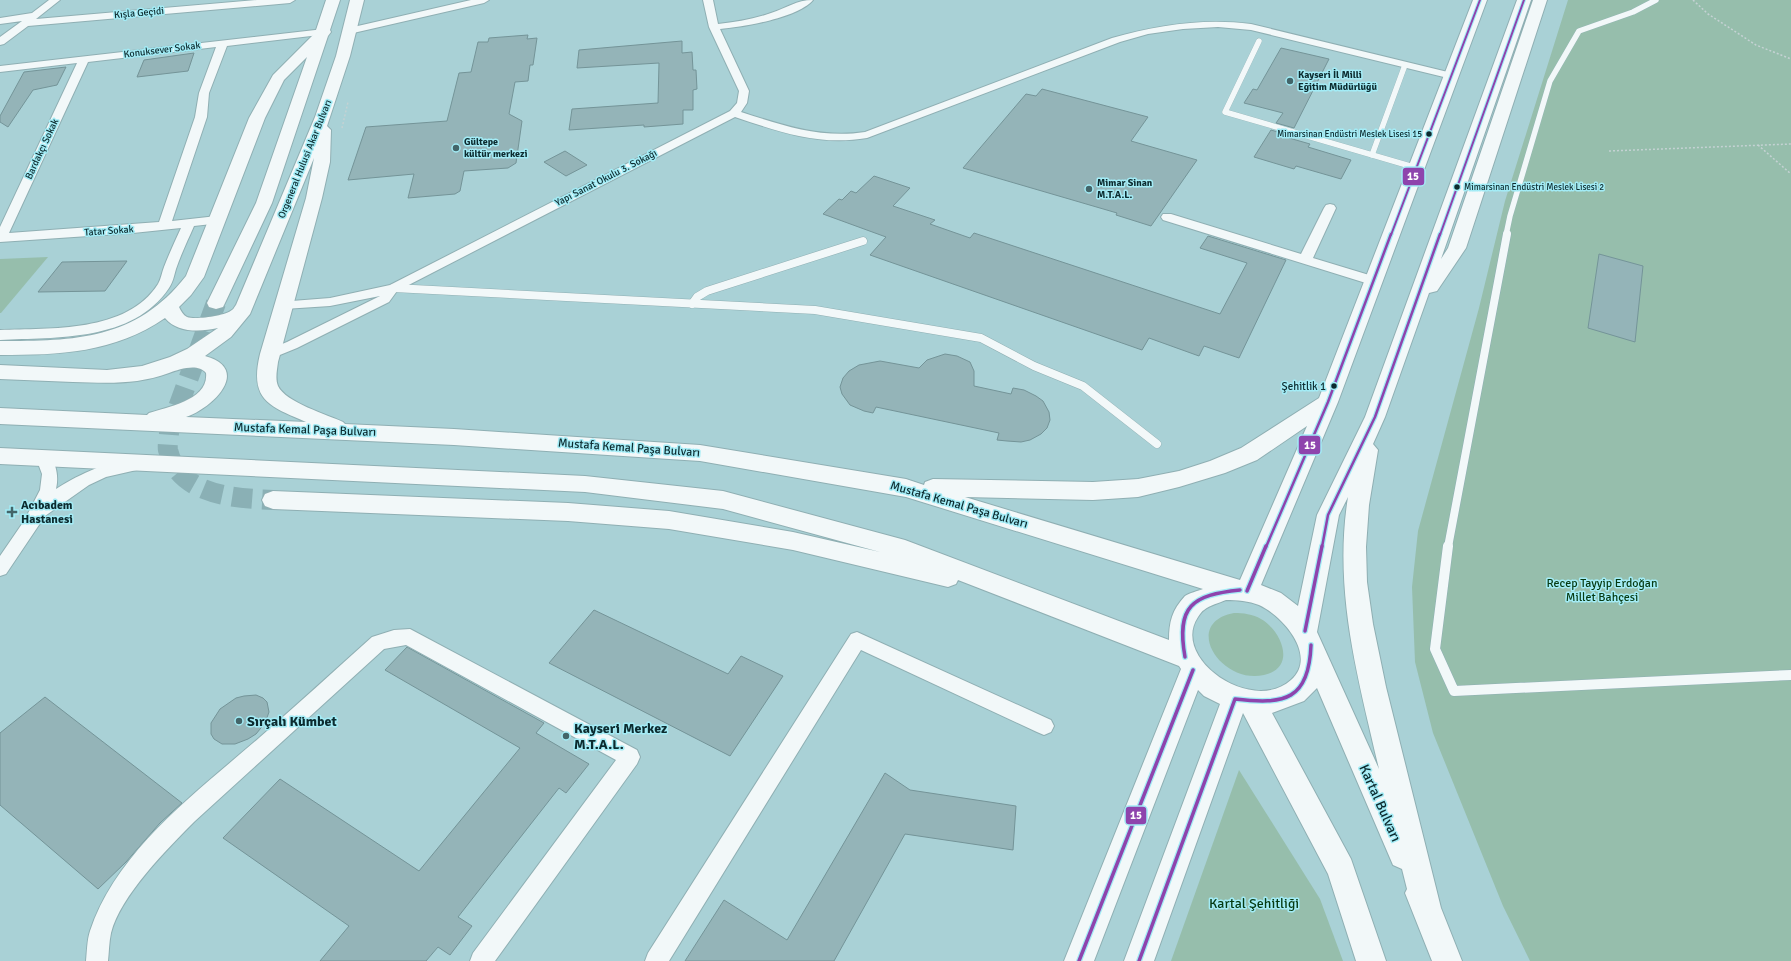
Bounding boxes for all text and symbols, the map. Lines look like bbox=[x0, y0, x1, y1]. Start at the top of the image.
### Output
street label: Kışla Geçidi bbox=[113, 5, 165, 21]
street label: Konuksever Sokak bbox=[123, 39, 201, 61]
place label: Kayseri İl Milli Eğitim Müdürlüğü bbox=[1298, 68, 1377, 93]
marker: Kayseri İl Milli Eğitim Müdürlüğü bbox=[1285, 76, 1295, 86]
street label: Orgeneral Hulusi Akar Bulvarı bbox=[276, 98, 334, 220]
street label: Bardakçı Sokak bbox=[23, 117, 61, 181]
place label: Mimarsinan Endüstri Meslek Lisesi 15 bbox=[1277, 129, 1422, 140]
marker: Mimarsinan Endüstri Meslek Lisesi 15 bbox=[1424, 129, 1434, 139]
place label: Gültepe kültür merkezi bbox=[464, 136, 528, 160]
marker: Gültepe kültür merkezi bbox=[451, 143, 461, 153]
street label: Yapı Sanat Okulu 3. Sokağı bbox=[553, 147, 659, 209]
line badge: 15 bbox=[1402, 167, 1425, 186]
text: 15 bbox=[1407, 170, 1419, 183]
place label: Mimar Sinan M.T.A.L. bbox=[1097, 177, 1153, 201]
marker: Mimarsinan Endüstri Meslek Lisesi 2 bbox=[1452, 182, 1462, 192]
place label: Mimarsinan Endüstri Meslek Lisesi 2 bbox=[1464, 182, 1604, 193]
marker: Mimar Sinan M.T.A.L. bbox=[1084, 184, 1094, 194]
street label: Tatar Sokak bbox=[84, 223, 134, 239]
place label: Şehitlik 1 bbox=[1282, 380, 1326, 393]
marker: Şehitlik 1 bbox=[1329, 381, 1339, 391]
street label: Mustafa Kemal Paşa Bulvarı bbox=[234, 420, 376, 440]
line badge: 15 bbox=[1298, 435, 1321, 455]
street label: Mustafa Kemal Paşa Bulvarı bbox=[557, 436, 701, 460]
text: 15 bbox=[1304, 439, 1316, 452]
street label: Mustafa Kemal Paşa Bulvarı bbox=[888, 478, 1030, 532]
place label: Acıbadem Hastanesi bbox=[21, 498, 73, 527]
marker: Acıbadem Hastanesi bbox=[6, 506, 18, 518]
park label: Recep Tayyip Erdoğan Millet Bahçesi bbox=[1547, 576, 1657, 605]
place label: Sırçalı Kümbet bbox=[247, 713, 338, 730]
marker: Sırçalı Kümbet bbox=[234, 716, 244, 726]
place label: Kayseri Merkez M.T.A.L. bbox=[574, 720, 667, 753]
marker: Kayseri Merkez M.T.A.L. bbox=[561, 731, 571, 741]
street label: Kartal Bulvarı bbox=[1355, 762, 1405, 844]
line badge: 15 bbox=[1125, 806, 1147, 825]
text: 15 bbox=[1130, 809, 1142, 822]
park label: Kartal Şehitliği bbox=[1209, 895, 1299, 912]

